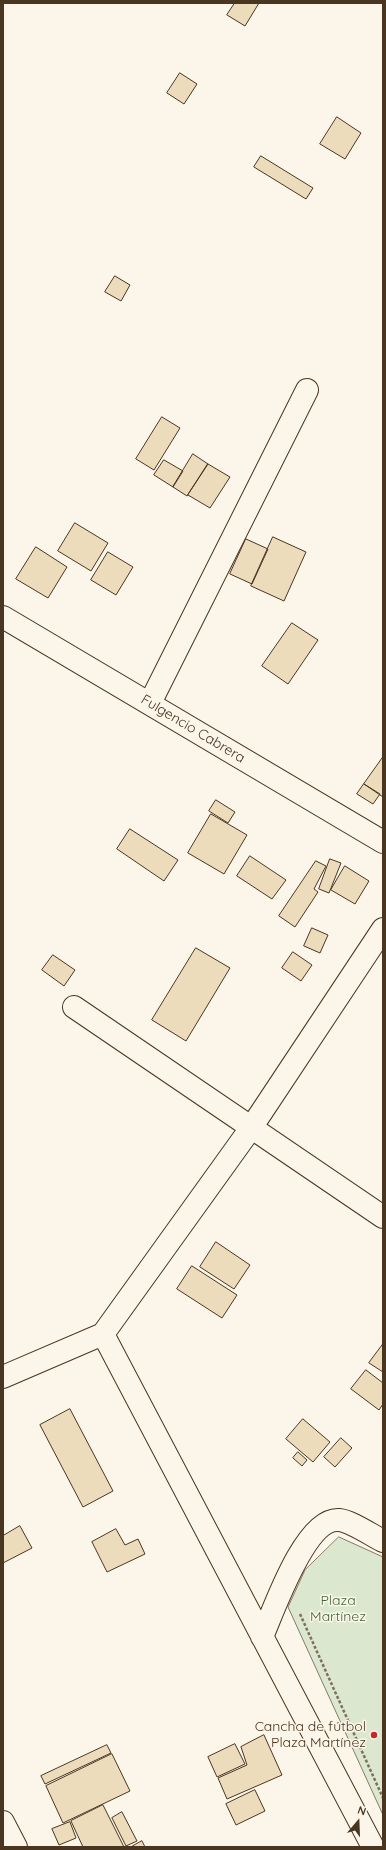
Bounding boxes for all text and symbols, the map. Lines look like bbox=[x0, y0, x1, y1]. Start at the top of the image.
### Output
street label: Fulgencio Cabrera bbox=[138, 691, 248, 767]
park label: Plaza Martínez bbox=[310, 1593, 366, 1626]
place label: Cancha de fútbol Plaza Martínez bbox=[255, 1719, 366, 1752]
marker: Cancha de fútbol Plaza Martínez bbox=[369, 1730, 379, 1740]
north arrow bbox=[338, 1802, 378, 1842]
text: N bbox=[356, 1803, 368, 1819]

